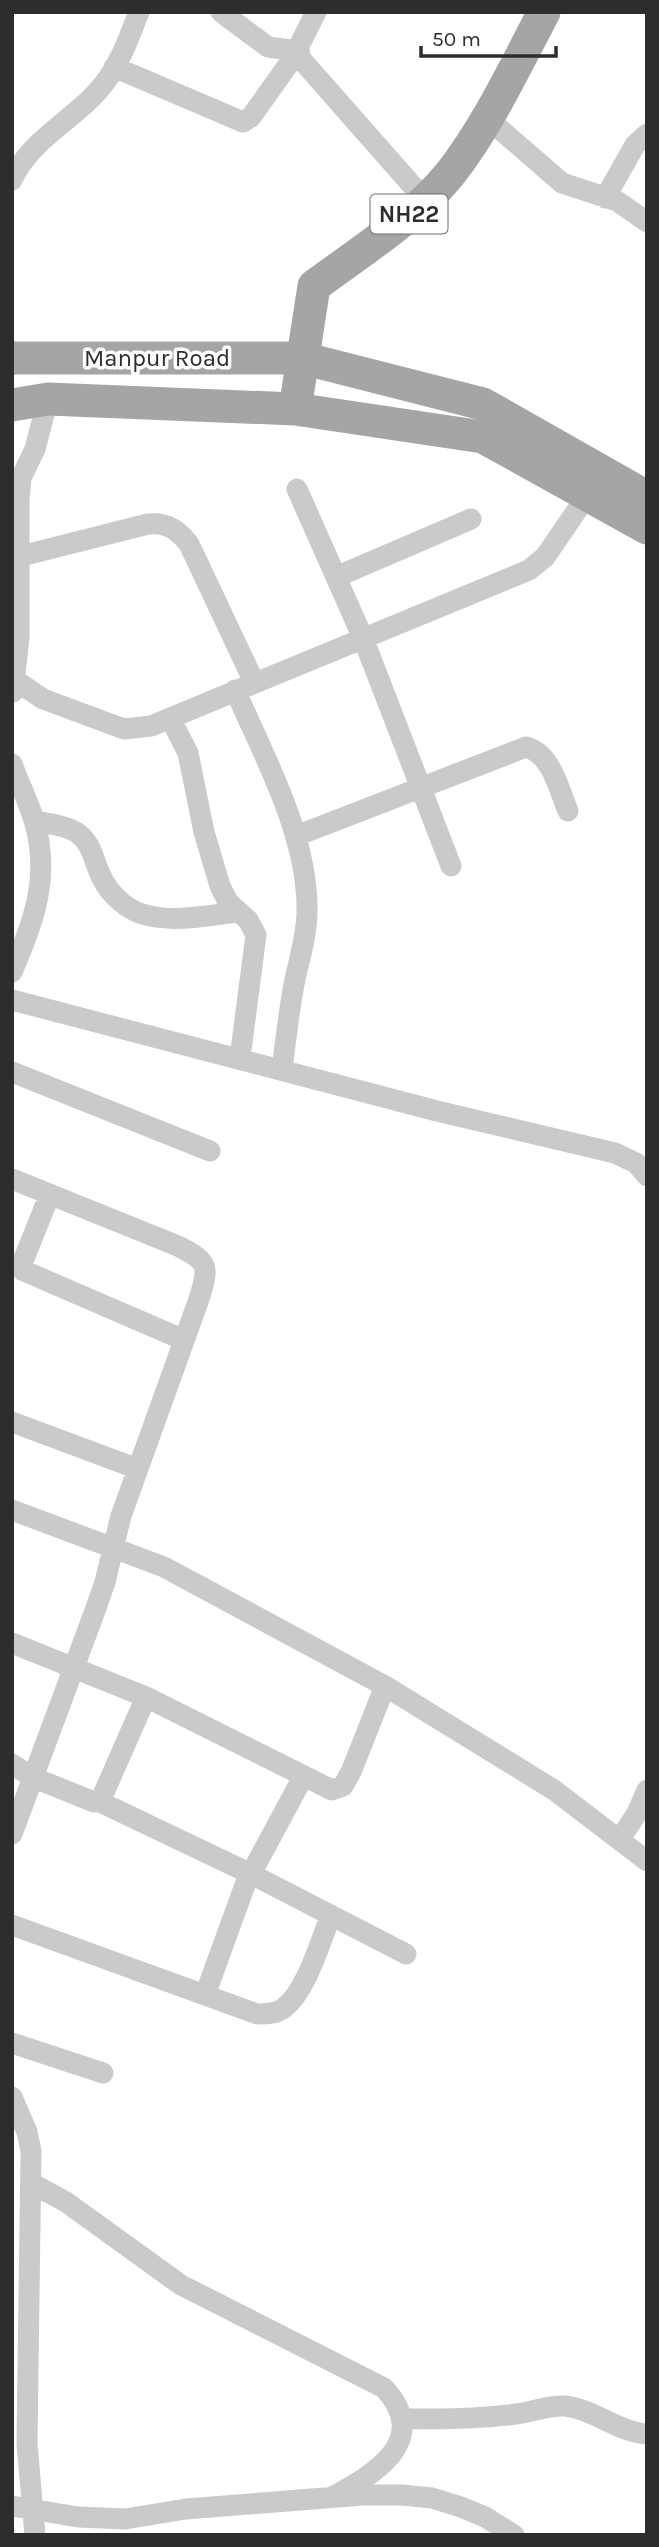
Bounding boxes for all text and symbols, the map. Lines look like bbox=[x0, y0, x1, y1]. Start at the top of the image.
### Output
scale bar bbox=[421, 14, 556, 58]
text: 50 m bbox=[432, 27, 481, 51]
road number: NH22 bbox=[370, 195, 448, 234]
street label: Manpur Road bbox=[84, 344, 230, 372]

